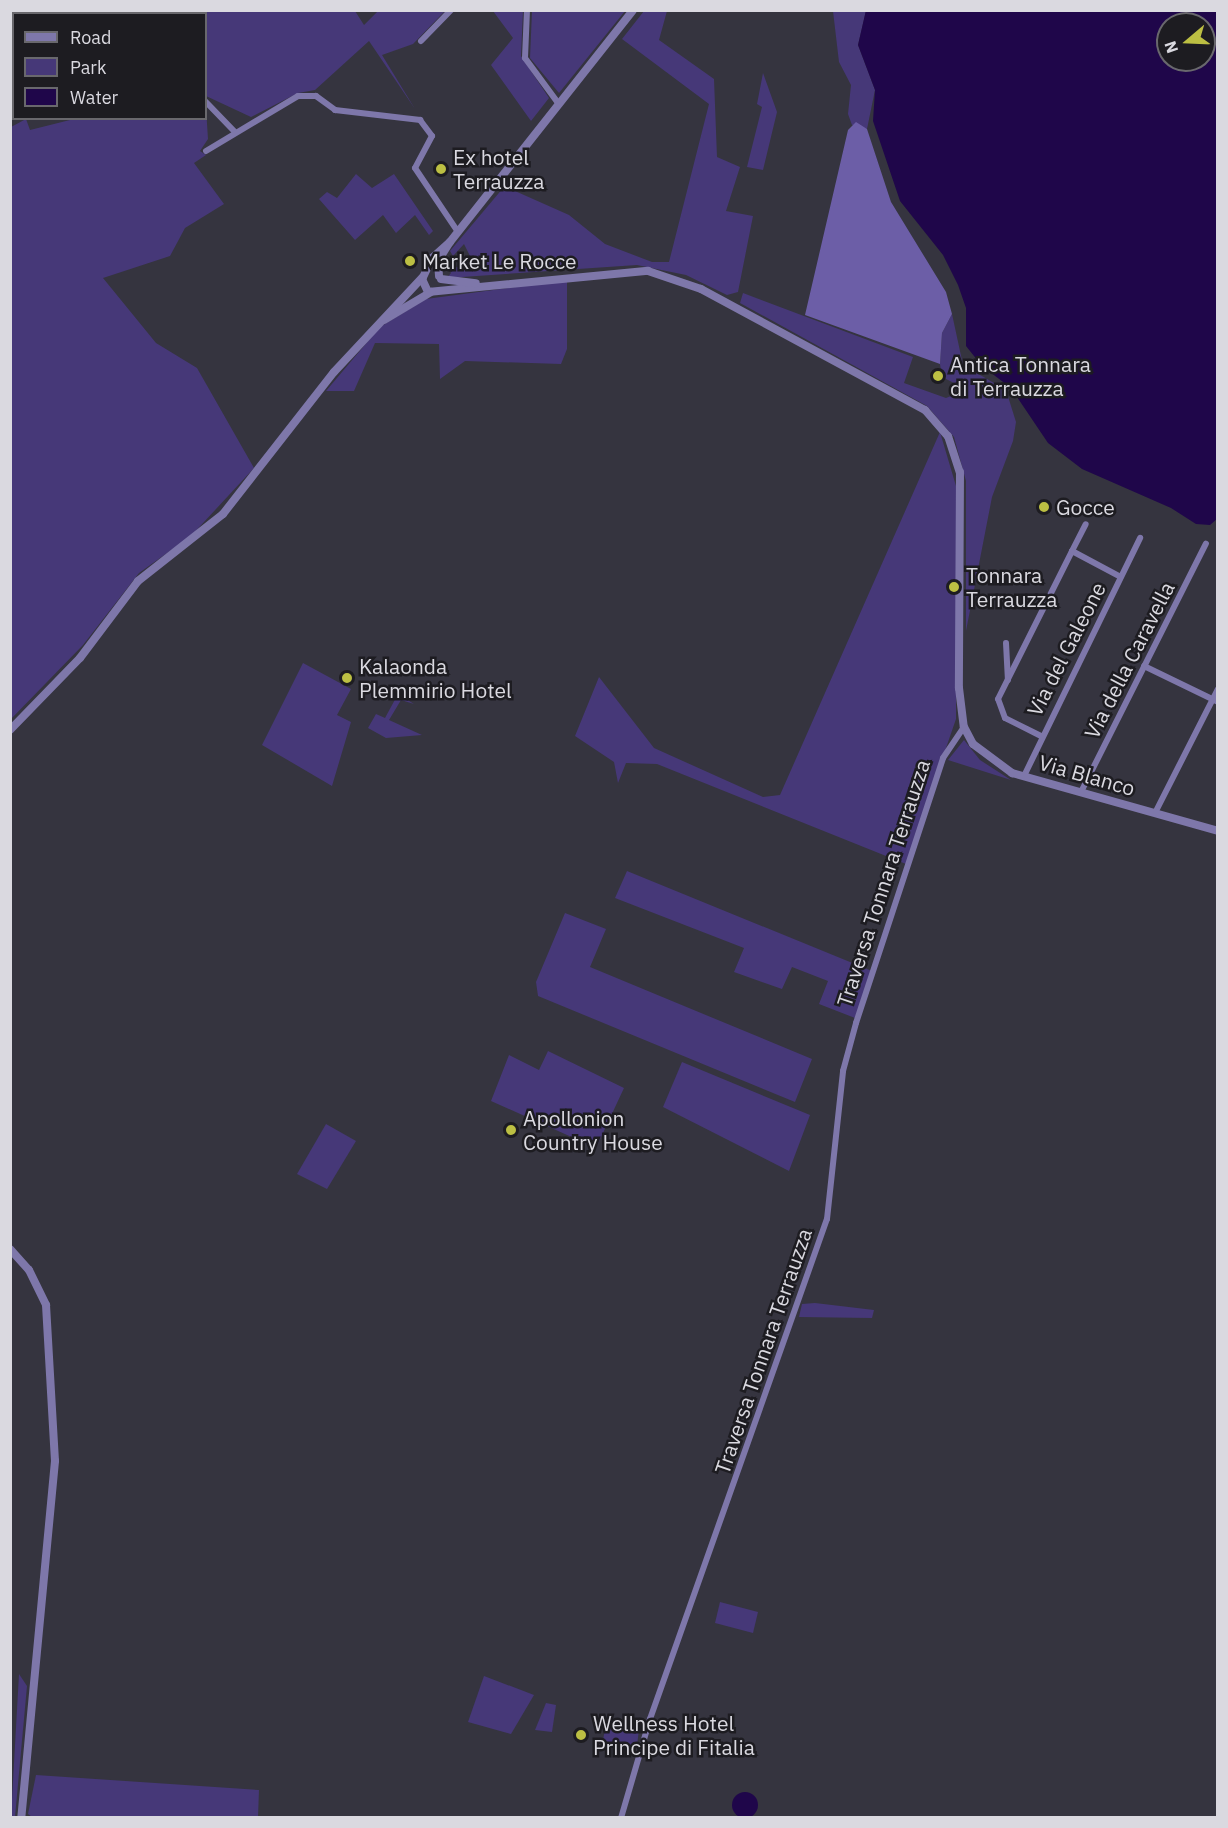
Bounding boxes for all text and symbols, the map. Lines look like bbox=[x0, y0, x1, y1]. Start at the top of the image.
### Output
legend bbox=[12, 12, 207, 120]
north arrow bbox=[1156, 12, 1216, 72]
text: Road bbox=[70, 26, 111, 49]
text: N bbox=[1160, 38, 1182, 56]
text: Park bbox=[70, 56, 106, 79]
text: Water bbox=[70, 86, 118, 109]
place label: Ex hotel Terrauzza bbox=[453, 144, 544, 194]
marker: Ex hotel Terrauzza bbox=[434, 162, 448, 176]
place label: Market Le Rocce bbox=[422, 248, 577, 274]
marker: Market Le Rocce bbox=[403, 254, 417, 268]
place label: Antica Tonnara di Terrauzza bbox=[950, 351, 1091, 401]
marker: Antica Tonnara di Terrauzza bbox=[931, 369, 945, 383]
place label: Gocce bbox=[1056, 494, 1115, 520]
marker: Gocce bbox=[1037, 500, 1051, 514]
place label: Tonnara Terrauzza bbox=[966, 562, 1057, 612]
street label: Via della Caravella bbox=[1079, 577, 1179, 743]
street label: Via del Galeone bbox=[1021, 578, 1111, 720]
marker: Tonnara Terrauzza bbox=[947, 580, 961, 594]
place label: Kalaonda Plemmirio Hotel bbox=[359, 653, 512, 703]
marker: Kalaonda Plemmirio Hotel bbox=[340, 671, 354, 685]
street label: Via Blanco bbox=[1036, 749, 1138, 801]
street label: Traversa Tonnara Terrauzza bbox=[831, 756, 935, 1010]
place label: Apollonion Country House bbox=[523, 1105, 663, 1155]
marker: Apollonion Country House bbox=[504, 1123, 518, 1137]
street label: Traversa Tonnara Terrauzza bbox=[709, 1225, 817, 1477]
place label: Wellness Hotel Principe di Fitalia bbox=[593, 1710, 755, 1760]
marker: Wellness Hotel Principe di Fitalia bbox=[574, 1728, 588, 1742]

